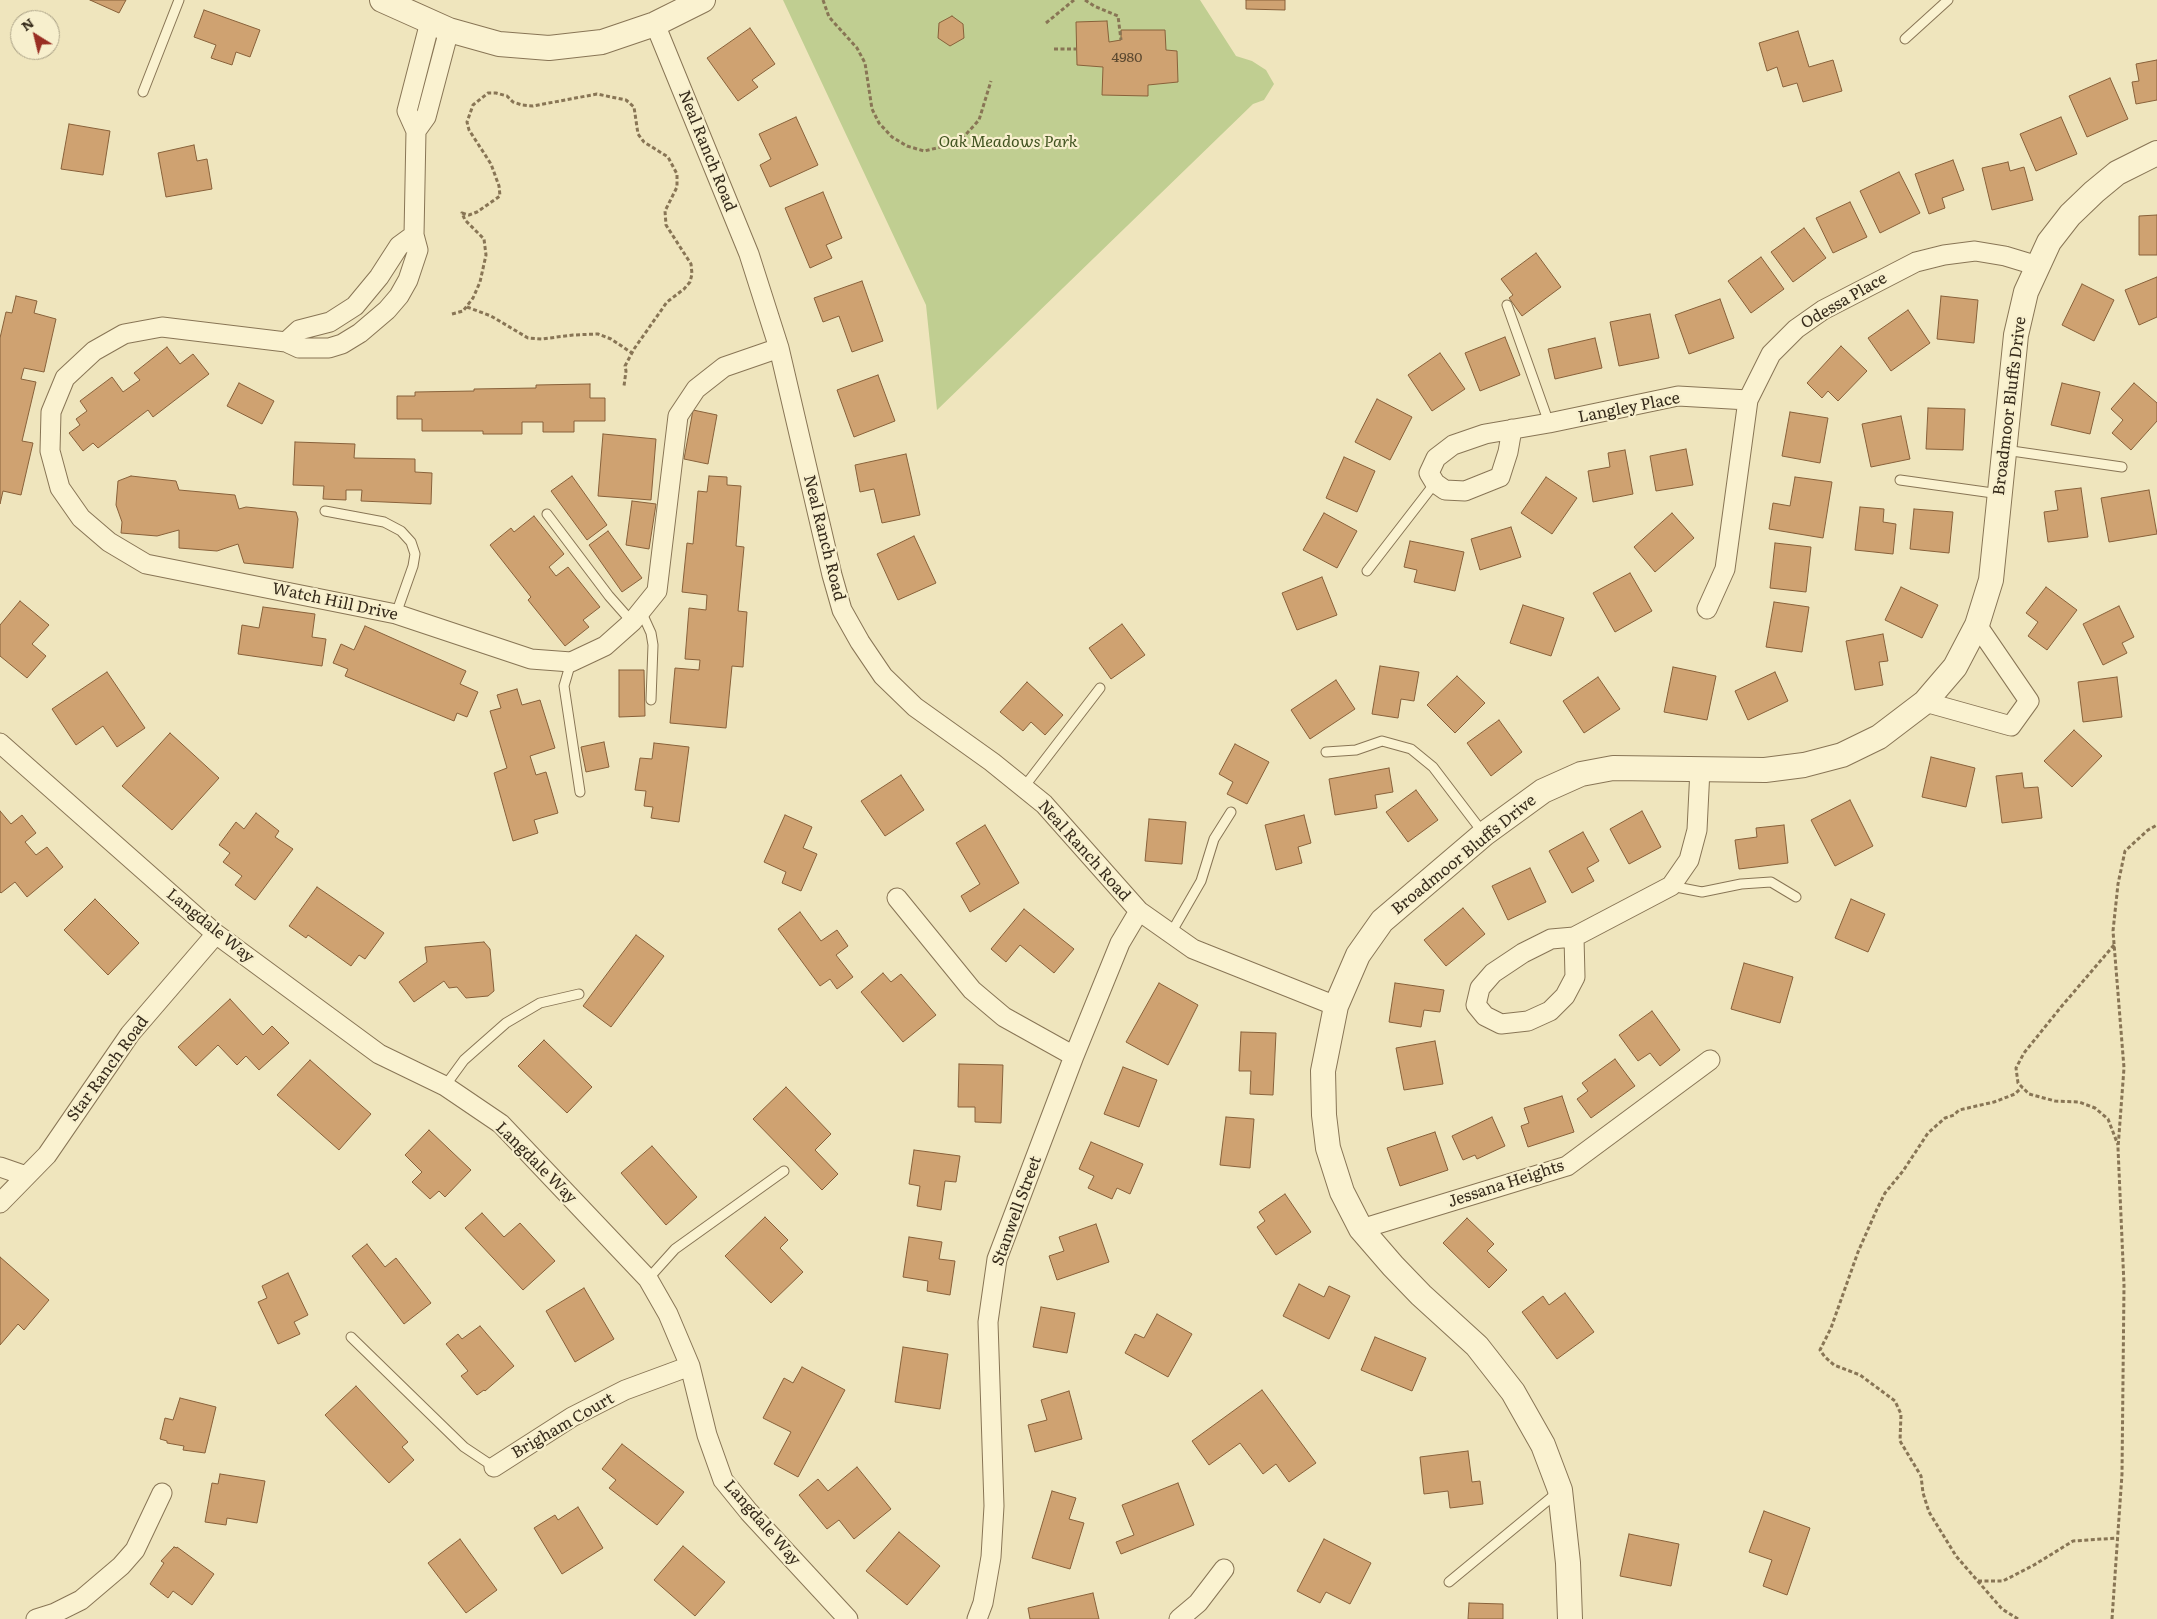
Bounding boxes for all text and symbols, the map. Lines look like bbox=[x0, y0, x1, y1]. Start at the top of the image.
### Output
north arrow bbox=[10, 10, 60, 60]
text: N bbox=[16, 12, 37, 35]
house number: 4980 bbox=[1112, 50, 1142, 66]
street label: Neal Ranch Road bbox=[674, 88, 740, 214]
park label: Oak Meadows Park bbox=[938, 132, 1078, 152]
street label: Odessa Place bbox=[1798, 269, 1890, 333]
street label: Broadmoor Bluffs Drive bbox=[1990, 316, 2030, 496]
street label: Langley Place bbox=[1576, 389, 1682, 427]
street label: Neal Ranch Road bbox=[799, 473, 849, 603]
street label: Watch Hill Drive bbox=[270, 579, 400, 625]
street label: Broadmoor Bluffs Drive bbox=[1388, 791, 1540, 919]
street label: Neal Ranch Road bbox=[1034, 797, 1134, 905]
street label: Langdale Way bbox=[162, 885, 258, 967]
street label: Star Ranch Road bbox=[63, 1012, 153, 1126]
street label: Langdale Way bbox=[491, 1118, 581, 1208]
street label: Stanwell Street bbox=[988, 1153, 1046, 1269]
street label: Jessana Heights bbox=[1446, 1156, 1566, 1212]
street label: Brigham Court bbox=[509, 1389, 617, 1463]
street label: Langdale Way bbox=[720, 1476, 804, 1570]

